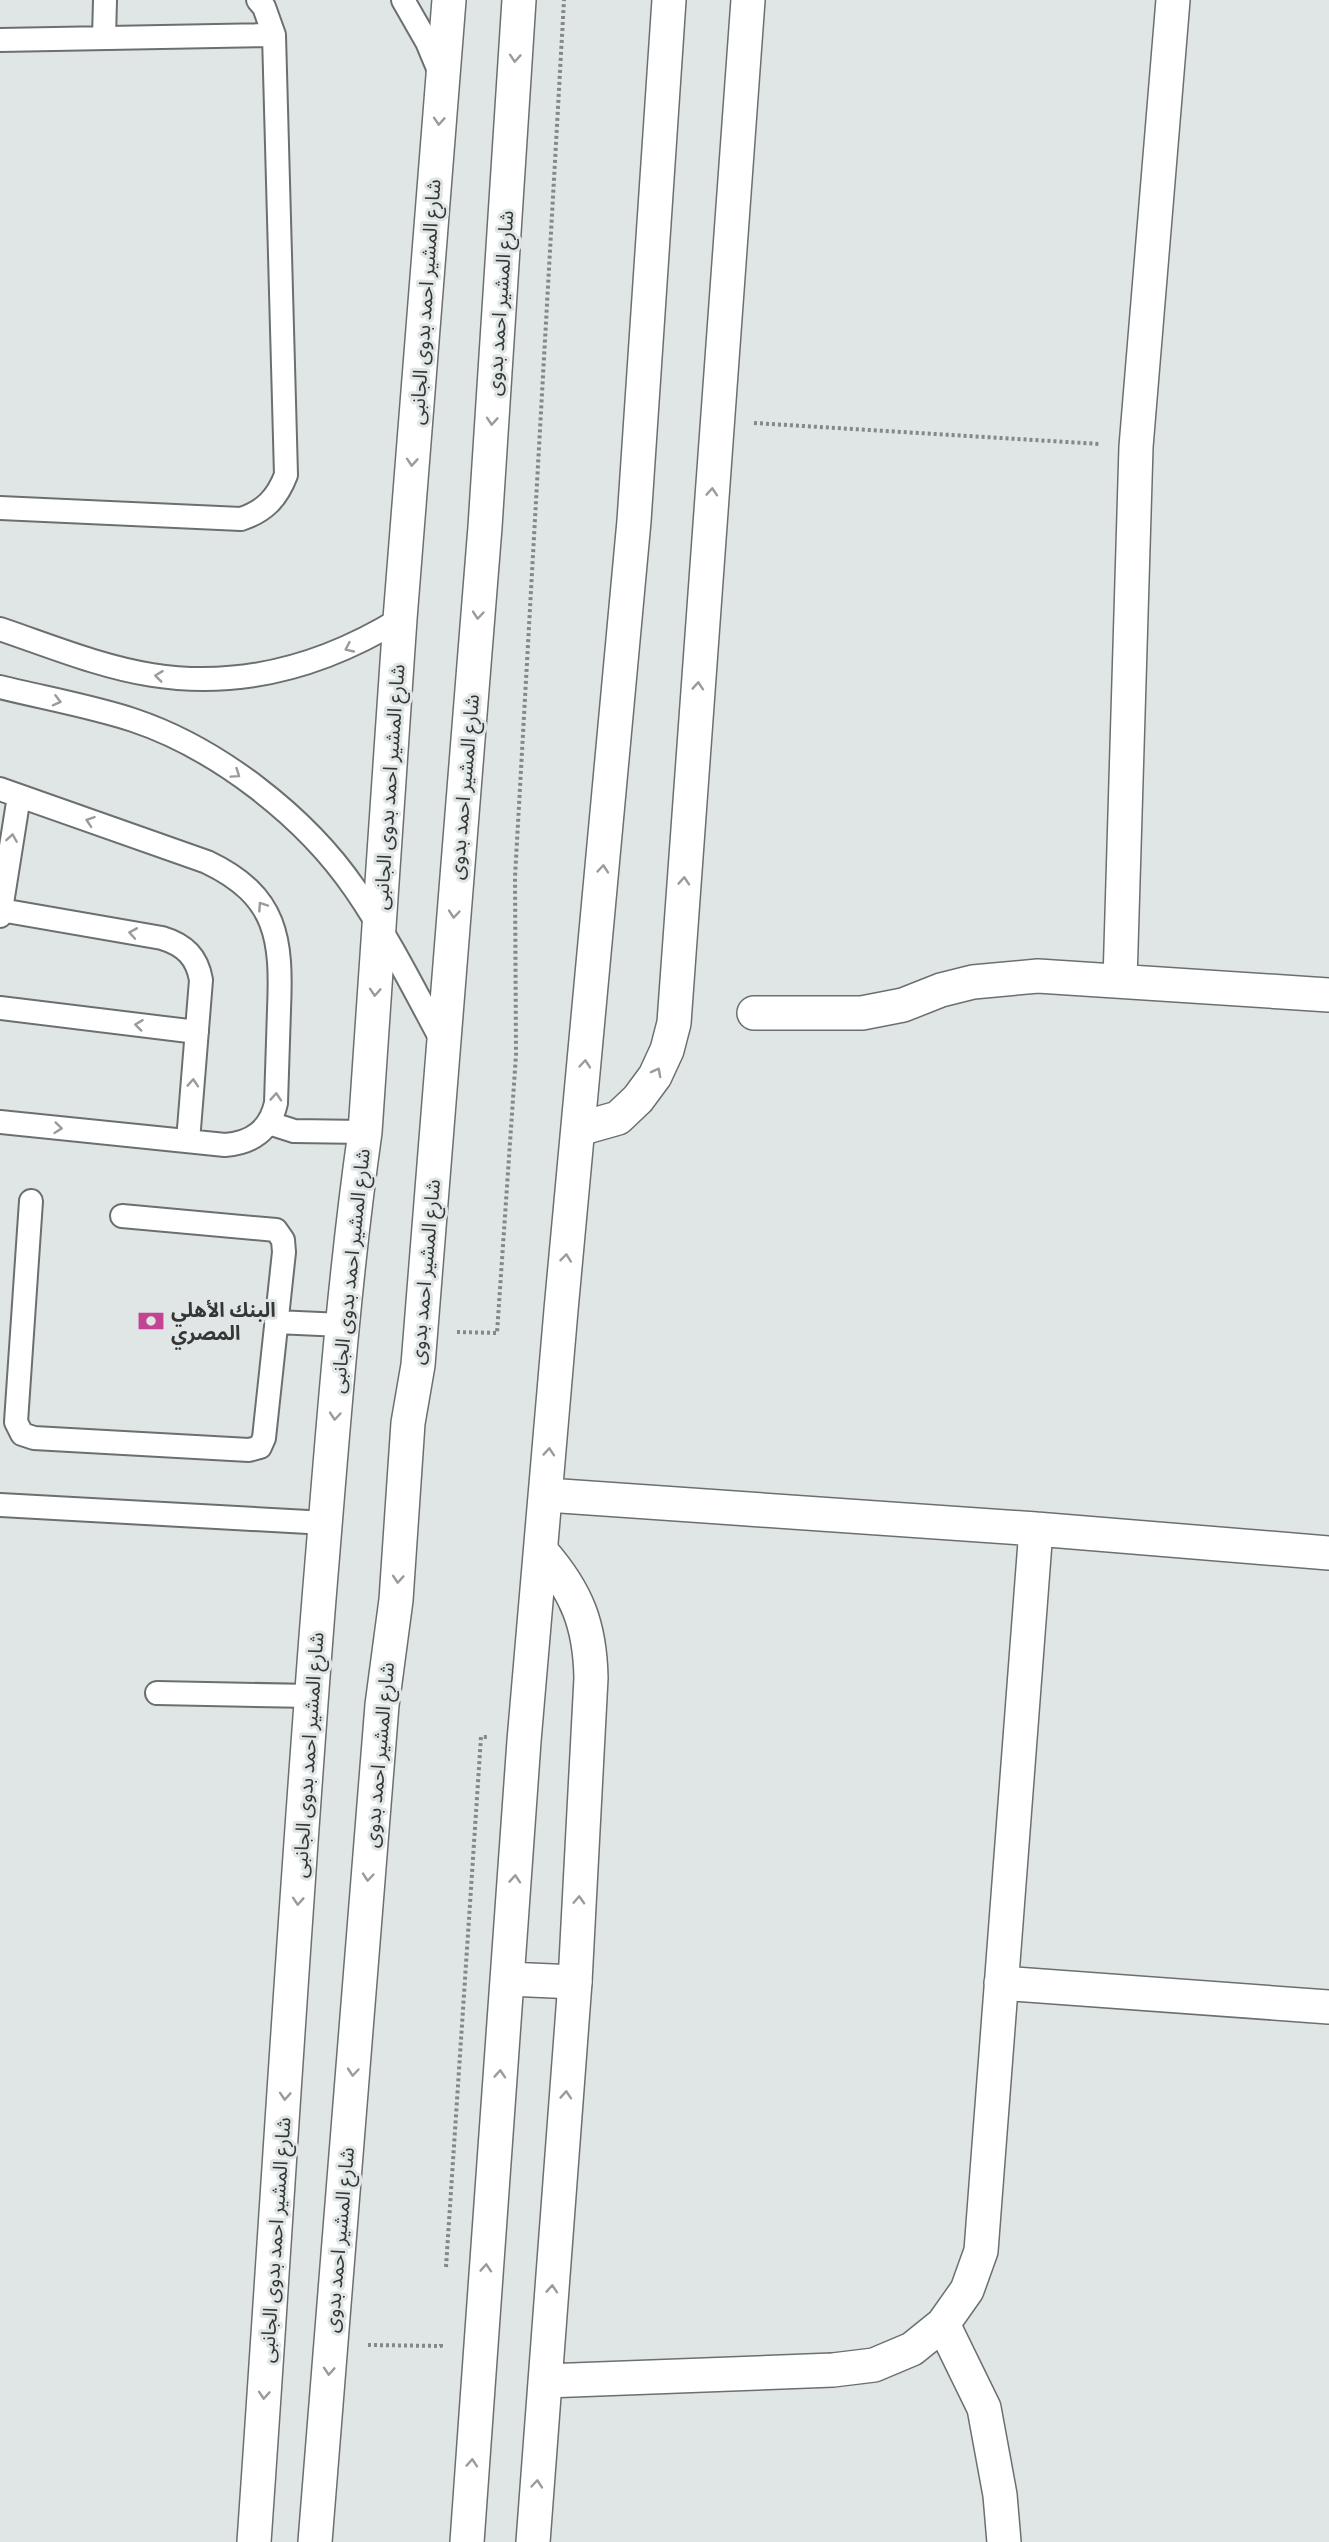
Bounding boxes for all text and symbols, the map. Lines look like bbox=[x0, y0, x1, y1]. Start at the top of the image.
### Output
one-way arrow bbox=[509, 54, 522, 63]
one-way arrow bbox=[433, 117, 446, 126]
street label: شارع المشير احمد بدوى الجانبى bbox=[402, 178, 449, 426]
street label: شارع المشير احمد بدوى bbox=[480, 209, 521, 397]
one-way arrow bbox=[486, 416, 499, 425]
one-way arrow bbox=[406, 458, 419, 467]
one-way arrow bbox=[705, 487, 718, 496]
one-way arrow bbox=[472, 611, 485, 620]
one-way arrow bbox=[344, 640, 355, 652]
street label: شارع المشير احمد بدوى الجانبى bbox=[366, 663, 413, 911]
one-way arrow bbox=[154, 670, 163, 683]
one-way arrow bbox=[691, 682, 704, 691]
street label: شارع المشير احمد بدوى bbox=[442, 693, 487, 881]
one-way arrow bbox=[52, 694, 62, 707]
one-way arrow bbox=[229, 767, 240, 778]
one-way arrow bbox=[86, 815, 96, 828]
one-way arrow bbox=[6, 833, 18, 842]
one-way arrow bbox=[596, 865, 609, 874]
one-way arrow bbox=[677, 876, 690, 885]
one-way arrow bbox=[258, 901, 269, 912]
one-way arrow bbox=[448, 910, 461, 919]
one-way arrow bbox=[128, 927, 138, 940]
one-way arrow bbox=[368, 987, 381, 996]
one-way arrow bbox=[134, 1019, 144, 1031]
one-way arrow bbox=[578, 1059, 591, 1068]
one-way arrow bbox=[650, 1068, 661, 1078]
one-way arrow bbox=[186, 1079, 199, 1088]
one-way arrow bbox=[270, 1092, 283, 1101]
one-way arrow bbox=[54, 1121, 63, 1134]
street label: شارع المشير احمد بدوى الجانبى bbox=[323, 1147, 378, 1395]
street label: شارع المشير احمد بدوى bbox=[403, 1178, 448, 1366]
one-way arrow bbox=[559, 1253, 572, 1262]
place label: البنك الأهلي المصري bbox=[171, 1296, 276, 1350]
bank icon: البنك الأهلي المصري bbox=[136, 1306, 166, 1336]
one-way arrow bbox=[329, 1411, 342, 1420]
one-way arrow bbox=[543, 1447, 556, 1456]
one-way arrow bbox=[392, 1574, 405, 1584]
street label: شارع المشير احمد بدوى الجانبى bbox=[285, 1631, 332, 1879]
street label: شارع المشير احمد بدوى bbox=[357, 1661, 402, 1849]
one-way arrow bbox=[362, 1873, 375, 1882]
one-way arrow bbox=[508, 1875, 521, 1884]
one-way arrow bbox=[572, 1896, 585, 1905]
one-way arrow bbox=[291, 1897, 304, 1906]
one-way arrow bbox=[347, 2067, 360, 2076]
one-way arrow bbox=[494, 2069, 507, 2078]
one-way arrow bbox=[560, 2090, 573, 2099]
one-way arrow bbox=[278, 2091, 291, 2100]
street label: شارع المشير احمد بدوى الجانبى bbox=[252, 2116, 299, 2364]
street label: شارع المشير احمد بدوى bbox=[317, 2146, 362, 2334]
one-way arrow bbox=[480, 2264, 493, 2273]
one-way arrow bbox=[546, 2285, 559, 2294]
one-way arrow bbox=[323, 2366, 336, 2375]
one-way arrow bbox=[258, 2391, 271, 2400]
one-way arrow bbox=[466, 2458, 479, 2467]
one-way arrow bbox=[530, 2479, 543, 2488]

